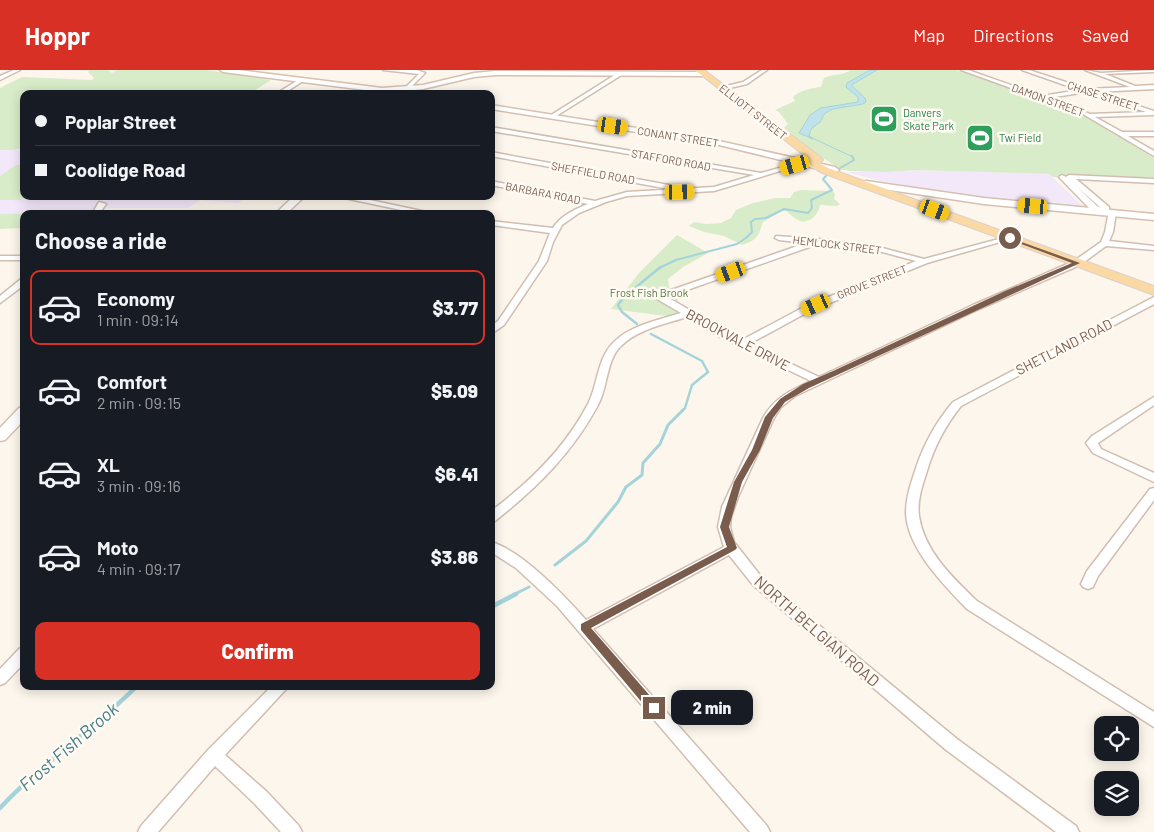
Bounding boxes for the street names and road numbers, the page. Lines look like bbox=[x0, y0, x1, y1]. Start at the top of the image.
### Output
street label: CHASE STREET bbox=[1066, 78, 1140, 113]
street label: DAMON STREET bbox=[1010, 80, 1086, 119]
street label: ELLIOTT STREET bbox=[717, 81, 790, 142]
street label: CONANT STREET bbox=[636, 124, 720, 149]
street label: STAFFORD ROAD bbox=[630, 146, 712, 173]
street label: SHEFFIELD ROAD bbox=[550, 159, 636, 186]
street label: BARBARA ROAD bbox=[504, 179, 582, 206]
street label: HEMLOCK STREET bbox=[792, 233, 882, 256]
street label: GROVE STREET bbox=[835, 262, 909, 301]
street label: BROOKVALE DRIVE bbox=[683, 305, 793, 374]
street label: SHETLAND ROAD bbox=[1013, 315, 1115, 378]
street label: NORTH BELGIAN ROAD bbox=[751, 571, 884, 690]

